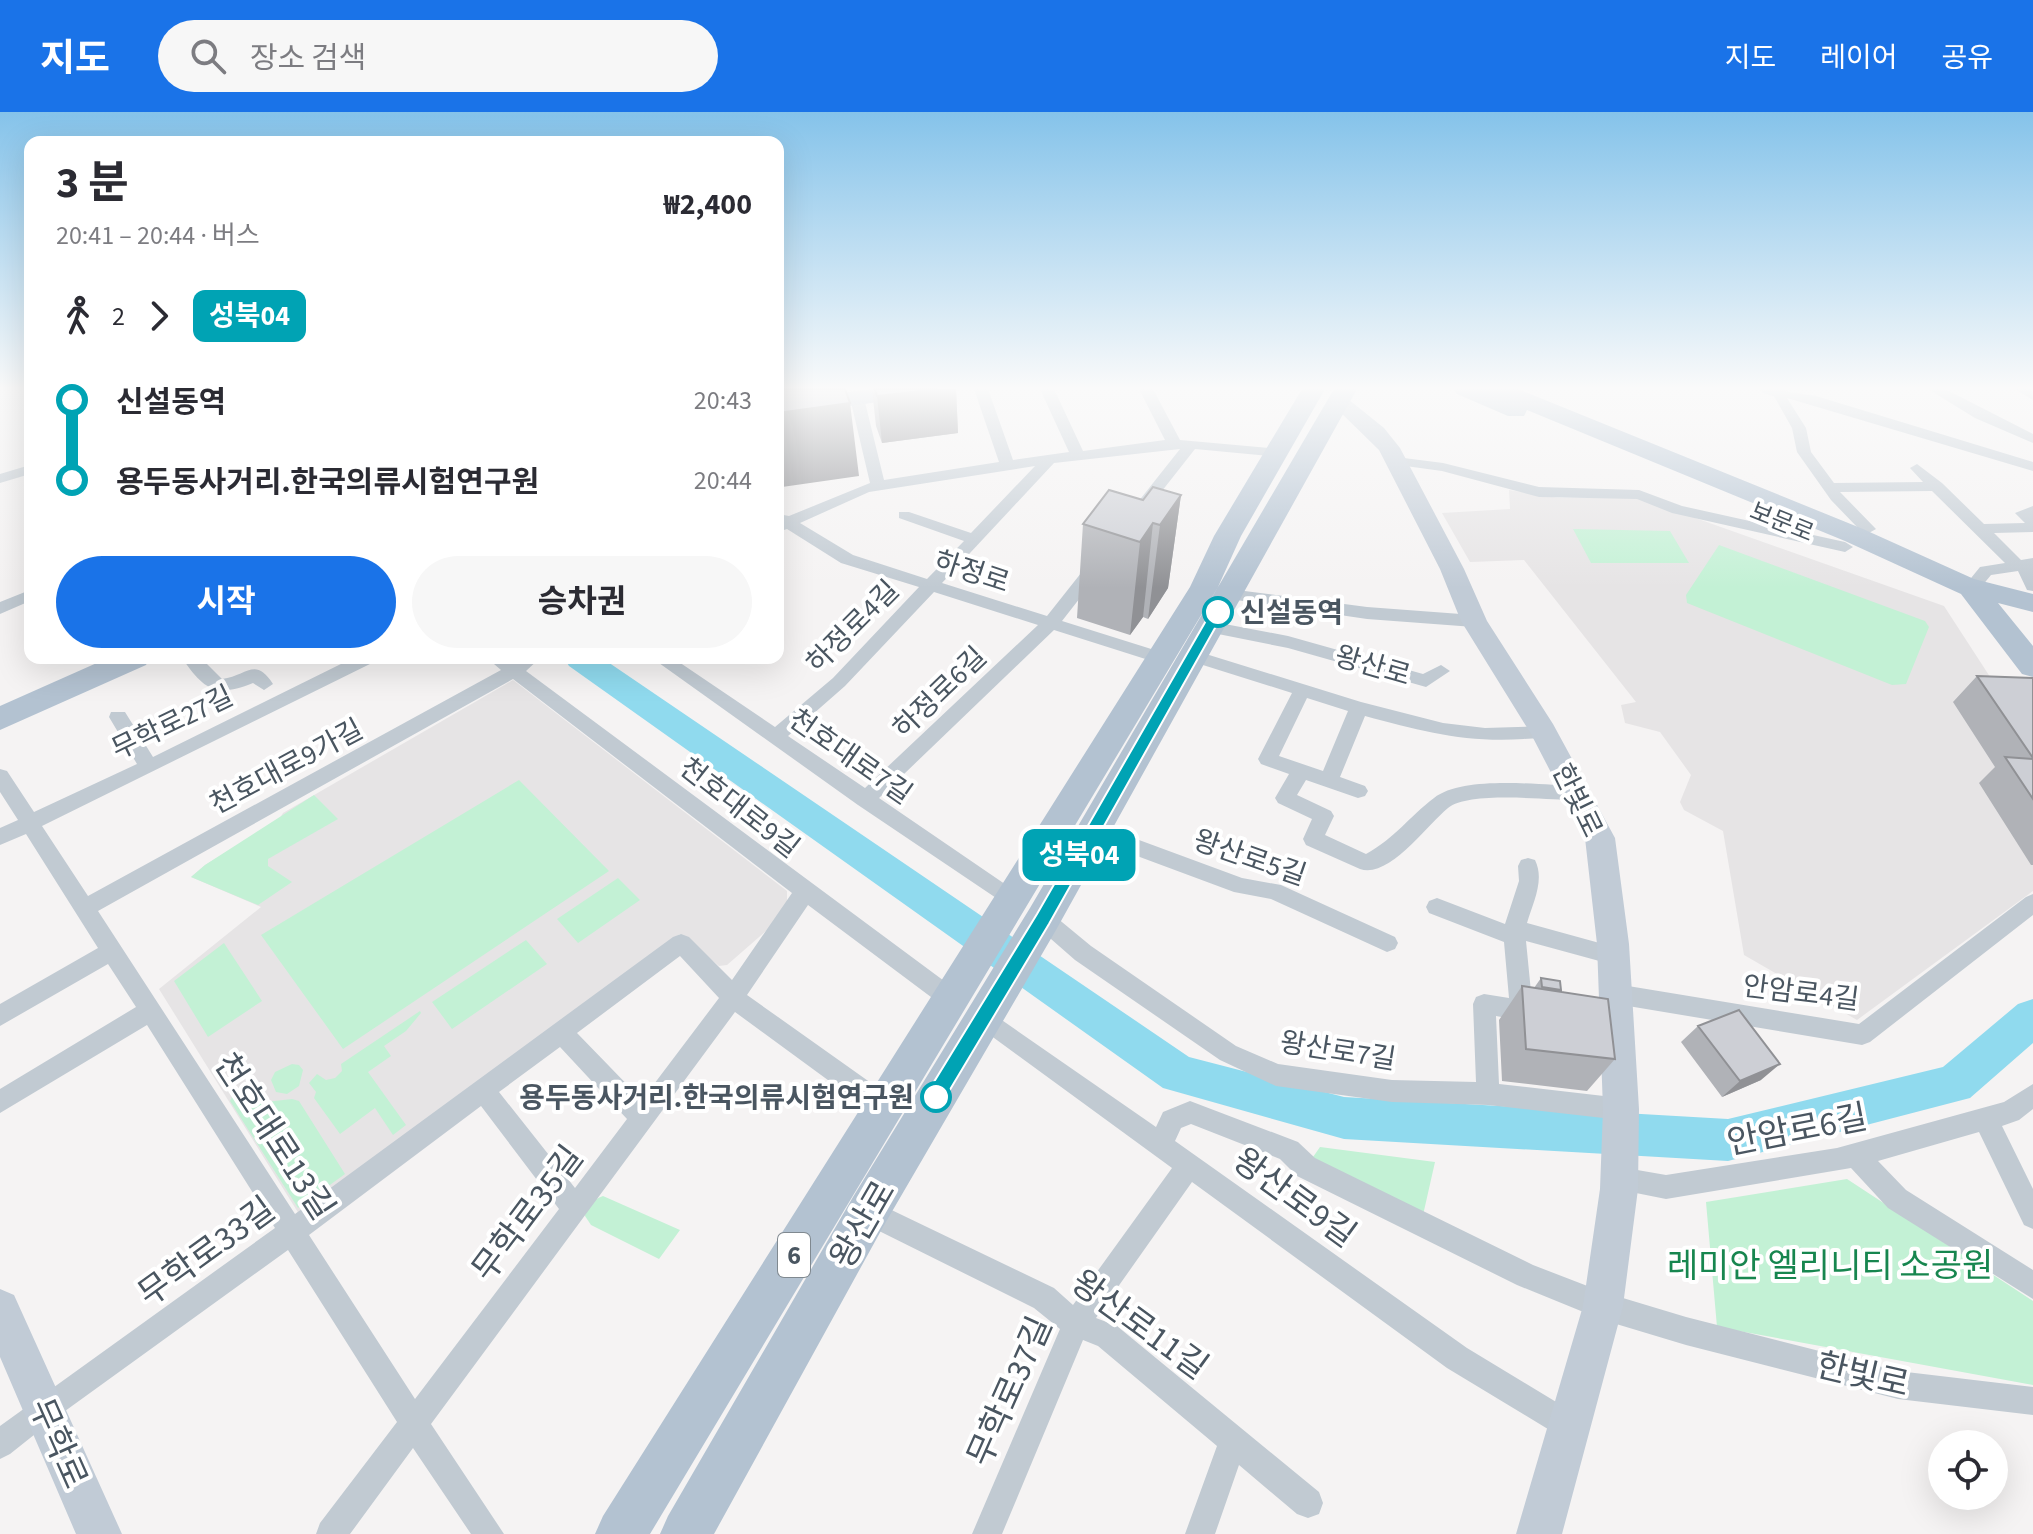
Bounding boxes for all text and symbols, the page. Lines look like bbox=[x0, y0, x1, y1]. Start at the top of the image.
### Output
search box bbox=[158, 20, 718, 92]
text: 지도 bbox=[40, 32, 110, 86]
icon: search bbox=[186, 34, 230, 78]
text: 장소 검색 bbox=[250, 37, 366, 80]
text: 지도 bbox=[1725, 38, 1776, 78]
text: 레이어 bbox=[1820, 38, 1897, 78]
text: 공유 bbox=[1941, 38, 1993, 78]
text: 3 분 bbox=[56, 152, 129, 215]
text: ₩2,400 bbox=[664, 183, 752, 226]
text: 20:41 – 20:44 · 버스 bbox=[56, 217, 260, 254]
icon: walk bbox=[56, 294, 100, 338]
icon: forward bbox=[137, 294, 181, 338]
text: 성북04 bbox=[209, 296, 290, 336]
text: 2 bbox=[112, 298, 125, 335]
text: 신설동역 bbox=[116, 381, 226, 424]
text: 20:43 bbox=[694, 382, 752, 419]
text: 용두동사거리.한국의류시험연구원 bbox=[116, 461, 539, 504]
text: 20:44 bbox=[694, 462, 752, 499]
street label: 보문로 bbox=[1745, 494, 1819, 551]
street label: 하정로 bbox=[929, 541, 1015, 603]
button: 시작 bbox=[56, 556, 396, 648]
button: 승차권 bbox=[412, 556, 752, 648]
street label: 하정로4길 bbox=[797, 571, 908, 682]
place label: 신설동역 bbox=[1240, 593, 1343, 633]
marker: 신설동역 bbox=[1203, 597, 1233, 627]
street label: 왕산로 bbox=[1330, 636, 1415, 696]
street label: 하정로6길 bbox=[884, 638, 996, 748]
street label: 무학로27길 bbox=[105, 676, 240, 770]
street label: 천호대로7길 bbox=[781, 700, 920, 814]
street label: 천호대로9가길 bbox=[203, 710, 370, 824]
street label: 천호대로9길 bbox=[671, 748, 808, 867]
street label: 한빛로 bbox=[1542, 757, 1612, 844]
street label: 왕산로5길 bbox=[1188, 820, 1311, 896]
line badge: 성북04 bbox=[1023, 829, 1135, 881]
text: 성북04 bbox=[1038, 835, 1120, 875]
street label: 안암로4길 bbox=[1740, 966, 1861, 1020]
street label: 왕산로7길 bbox=[1277, 1022, 1399, 1080]
street label: 천호대로13길 bbox=[201, 1044, 346, 1230]
place label: 용두동사거리.한국의류시험연구원 bbox=[519, 1078, 914, 1118]
marker: 용두동사거리.한국의류시험연구원 bbox=[921, 1082, 951, 1112]
street label: 안암로6길 bbox=[1723, 1093, 1872, 1168]
street label: 무학로35길 bbox=[461, 1136, 596, 1292]
street label: 왕산로9길 bbox=[1222, 1137, 1366, 1260]
street label: 왕산로 bbox=[819, 1172, 908, 1278]
street label: 무학로33길 bbox=[128, 1186, 286, 1319]
road number: 6 bbox=[778, 1233, 810, 1277]
park label: 레미안 엘리니티 소공원 bbox=[1667, 1242, 1993, 1291]
street label: 왕산로11길 bbox=[1060, 1259, 1218, 1392]
street label: 무학로37길 bbox=[956, 1309, 1065, 1474]
street label: 한빛로 bbox=[1811, 1341, 1914, 1410]
street label: 무학로 bbox=[16, 1391, 99, 1496]
map controls bbox=[1928, 1430, 2008, 1510]
button: locate bbox=[1928, 1430, 2008, 1510]

